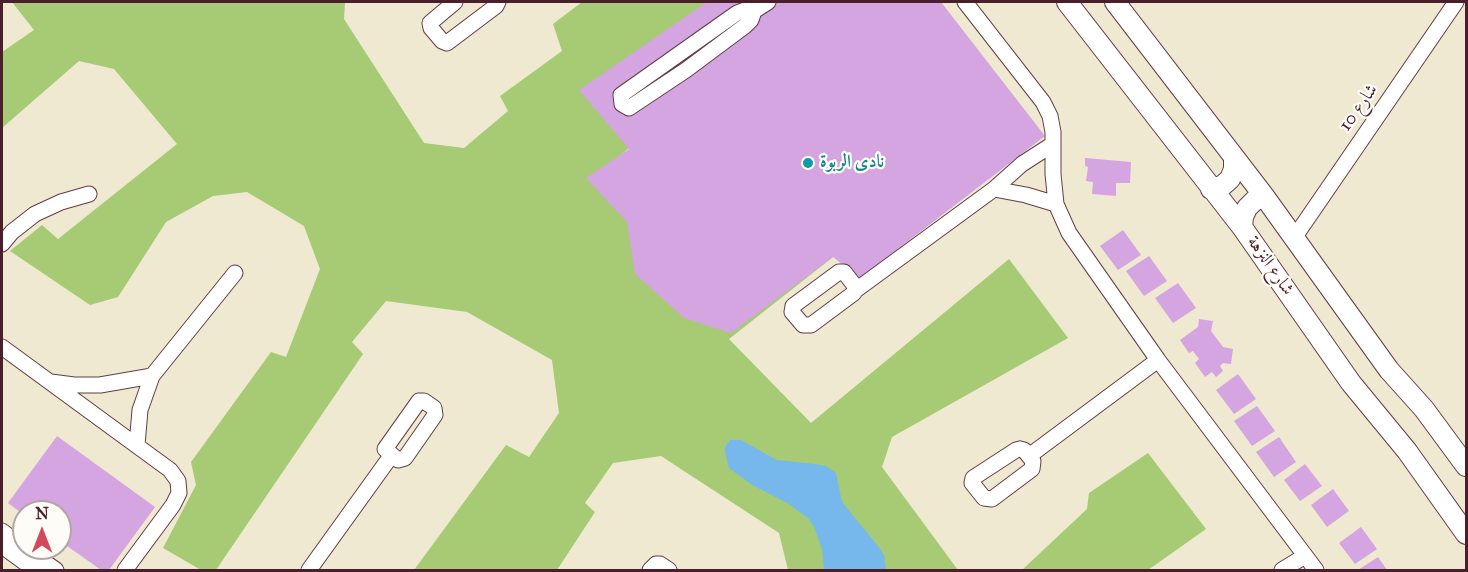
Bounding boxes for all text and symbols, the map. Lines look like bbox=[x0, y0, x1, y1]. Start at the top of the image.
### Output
street label: شارع 10 bbox=[1335, 80, 1383, 136]
place label: نادى الربوة bbox=[820, 152, 884, 174]
marker: نادى الربوة bbox=[801, 156, 815, 170]
street label: شارع النزهة bbox=[1242, 232, 1298, 300]
north arrow bbox=[12, 500, 72, 560]
text: N bbox=[35, 504, 49, 523]

